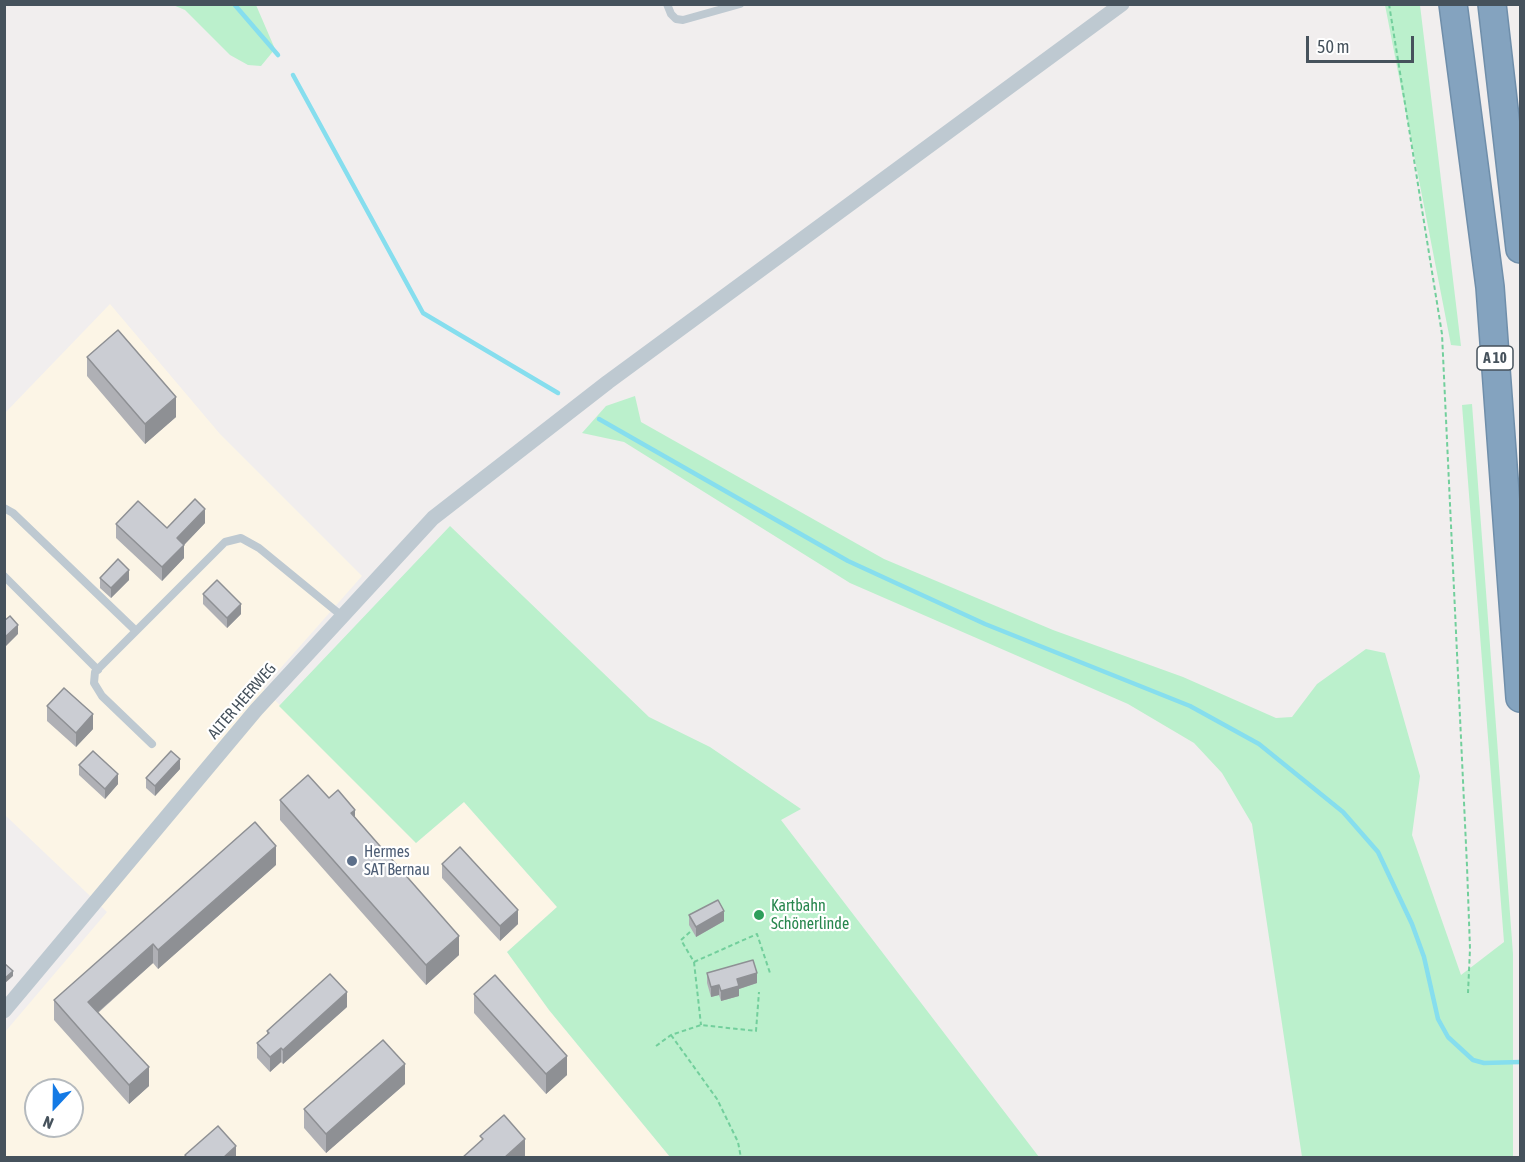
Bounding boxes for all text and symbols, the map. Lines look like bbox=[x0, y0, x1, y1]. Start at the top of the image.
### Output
scale bar bbox=[1309, 24, 1417, 62]
text: 50 m bbox=[1317, 36, 1349, 57]
road number: A 10 bbox=[1477, 346, 1513, 370]
street label: ALTER HEERWEG bbox=[204, 659, 280, 743]
place label: Hermes SAT Bernau bbox=[364, 842, 430, 880]
marker: Hermes SAT Bernau bbox=[345, 854, 359, 868]
place label: Kartbahn Schönerlinde bbox=[771, 896, 849, 934]
marker: Kartbahn Schönerlinde bbox=[752, 908, 766, 922]
north arrow bbox=[24, 1078, 84, 1138]
text: N bbox=[40, 1113, 56, 1133]

